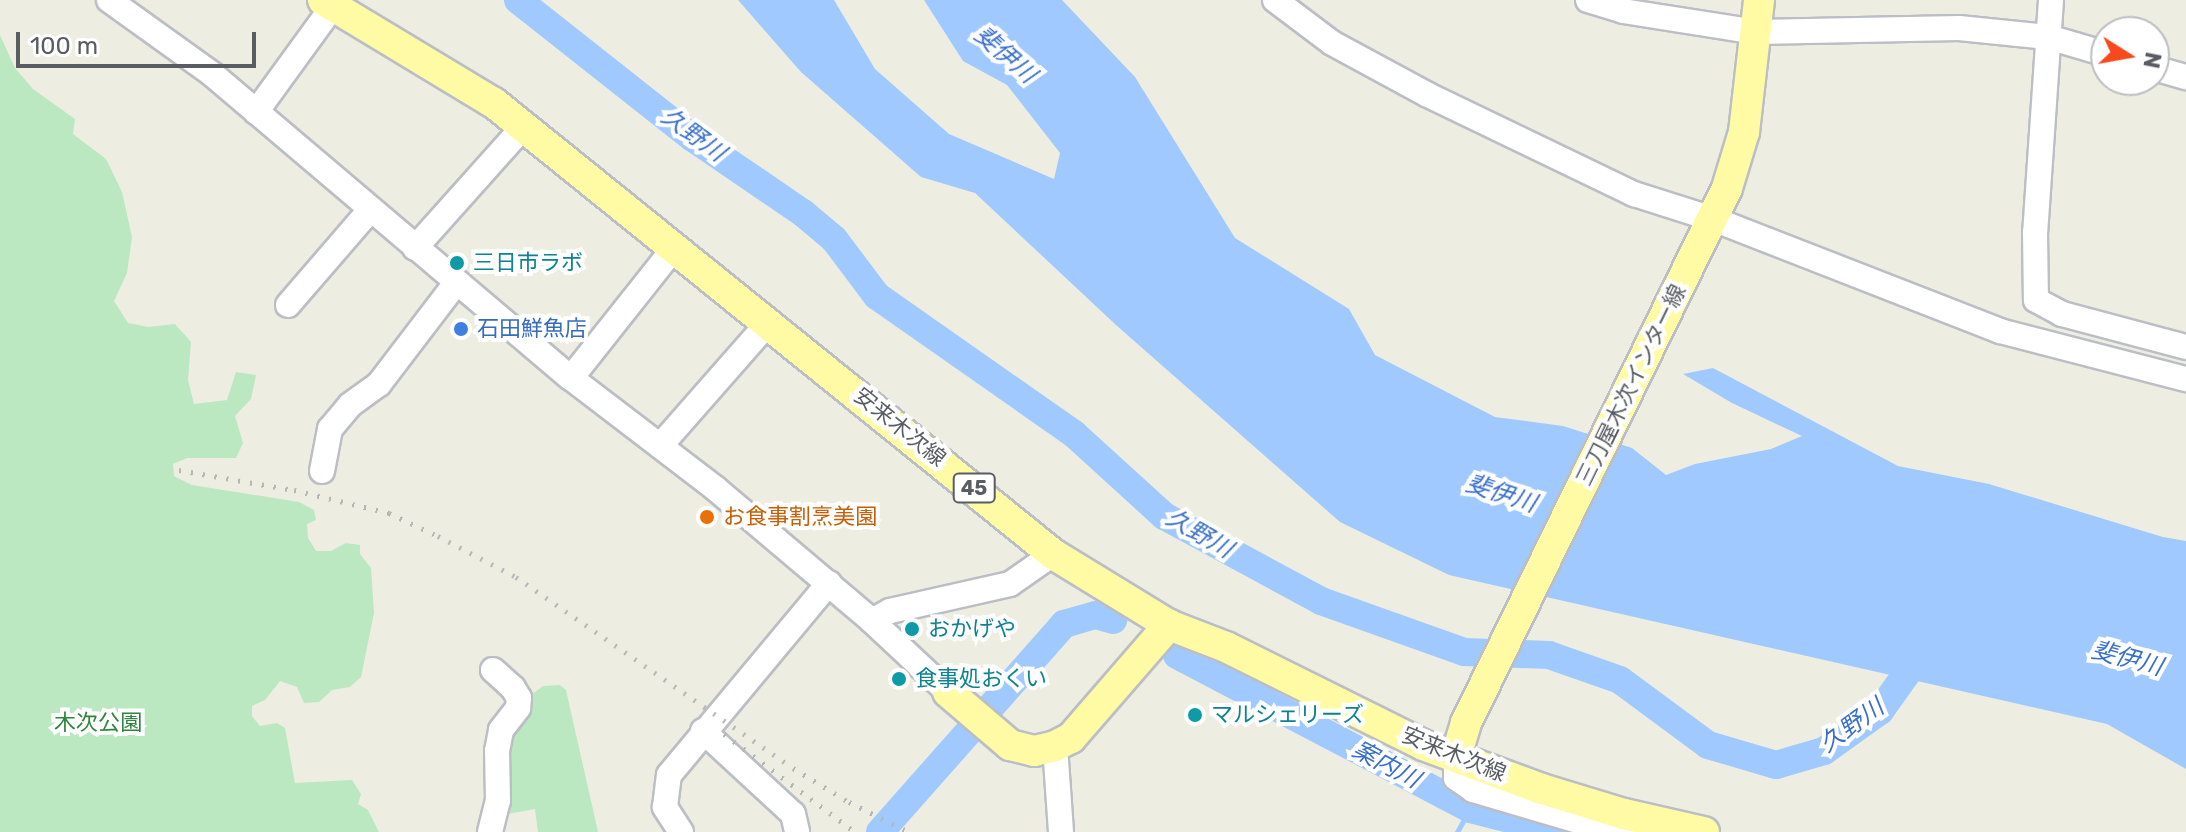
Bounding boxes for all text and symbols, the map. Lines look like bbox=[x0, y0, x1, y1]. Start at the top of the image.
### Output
scale bar bbox=[20, 16, 260, 66]
north arrow bbox=[2090, 16, 2170, 96]
water label: 斐伊川 bbox=[968, 21, 1042, 89]
text: 100 m bbox=[30, 32, 98, 60]
text: N bbox=[2137, 50, 2167, 71]
water label: 久野川 bbox=[655, 102, 731, 168]
place label: 三日市ラボ bbox=[473, 250, 583, 276]
marker: 三日市ラボ bbox=[448, 254, 466, 272]
street label: 三刀屋木次インター線 bbox=[1571, 280, 1691, 490]
place label: 石田鮮魚店 bbox=[477, 316, 587, 342]
marker: 石田鮮魚店 bbox=[452, 320, 470, 338]
street label: 安来木次線 bbox=[849, 382, 951, 472]
water label: 斐伊川 bbox=[1462, 469, 1540, 519]
road number: 45 bbox=[952, 472, 996, 504]
place label: お食事割烹美園 bbox=[723, 504, 877, 530]
water label: 久野川 bbox=[1161, 504, 1237, 564]
marker: お食事割烹美園 bbox=[698, 508, 716, 526]
place label: おかげや bbox=[928, 616, 1016, 642]
marker: おかげや bbox=[903, 620, 921, 638]
water label: 斐伊川 bbox=[2088, 636, 2166, 682]
place label: 食事処おくい bbox=[915, 666, 1047, 692]
marker: 食事処おくい bbox=[890, 670, 908, 688]
water label: 久野川 bbox=[1814, 693, 1890, 759]
place label: マルシェリーズ bbox=[1211, 702, 1365, 728]
marker: マルシェリーズ bbox=[1186, 706, 1204, 724]
park label: 木次公園 bbox=[54, 710, 142, 736]
street label: 安来木次線 bbox=[1398, 721, 1510, 787]
water label: 案内川 bbox=[1347, 735, 1425, 795]

